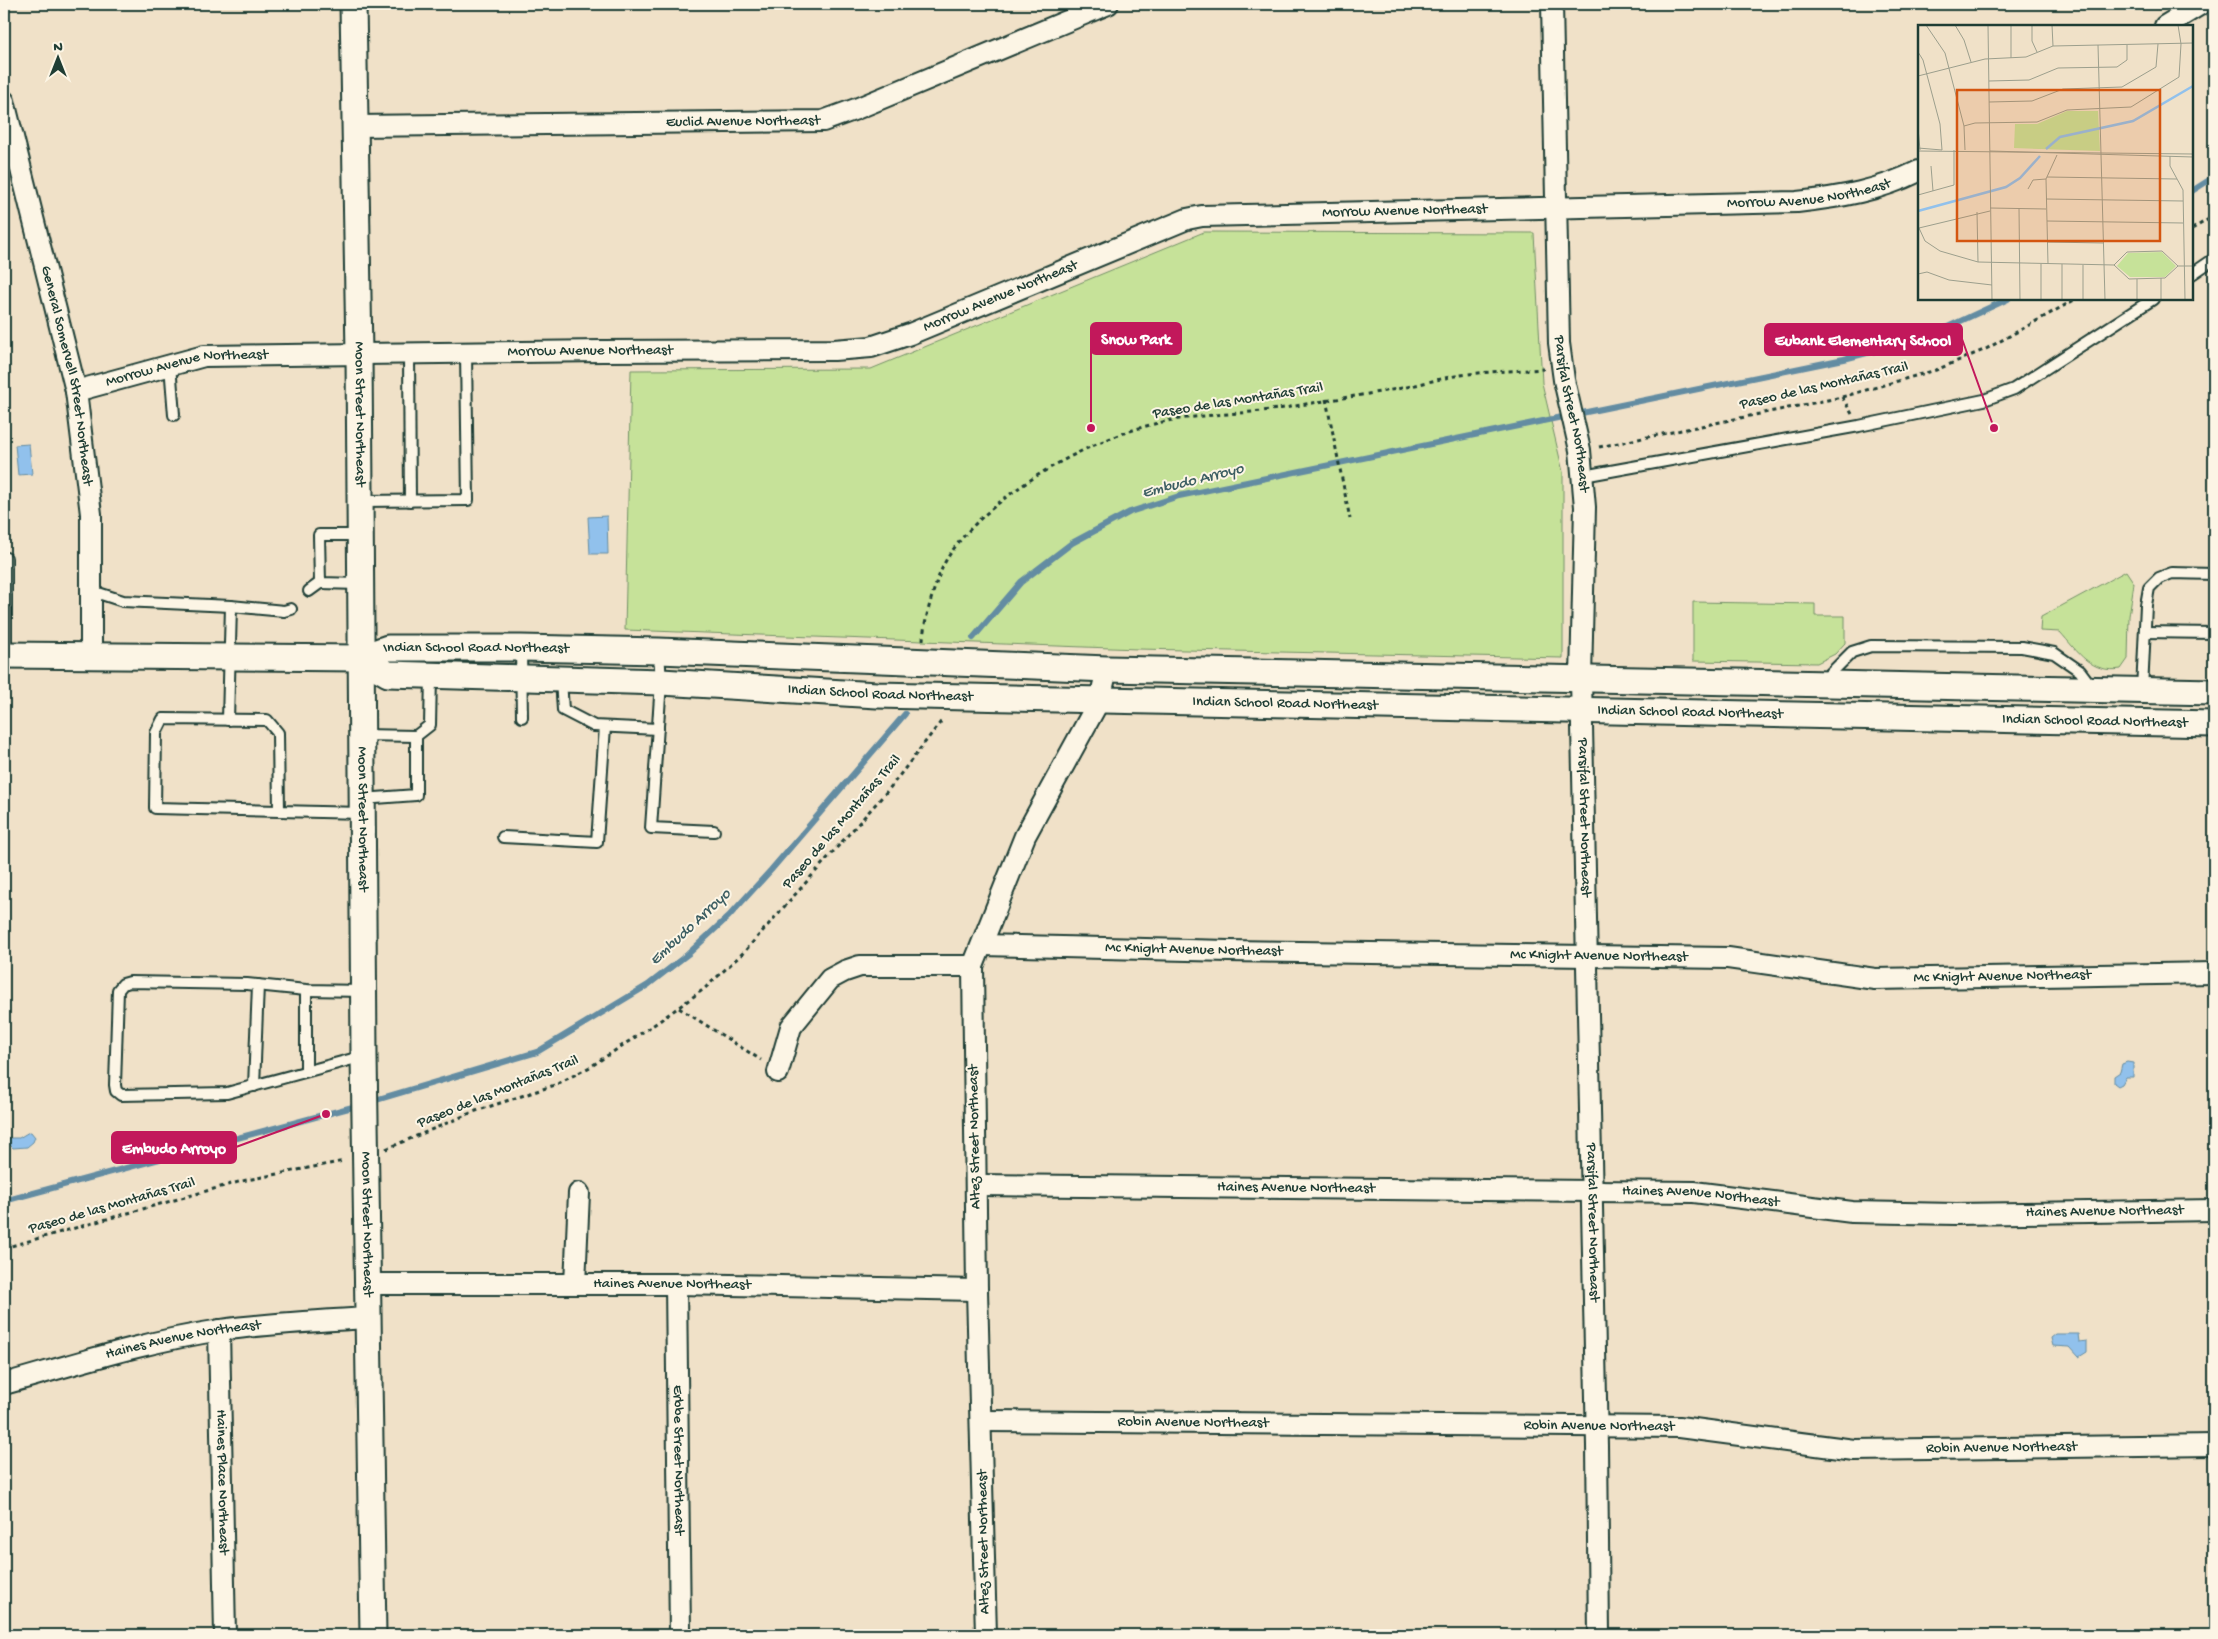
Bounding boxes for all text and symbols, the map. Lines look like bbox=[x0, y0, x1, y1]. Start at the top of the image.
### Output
inset map bbox=[1918, 25, 2193, 300]
north arrow bbox=[32, 32, 82, 82]
text: N bbox=[53, 39, 63, 56]
street label: Euclid Avenue Northeast bbox=[666, 112, 822, 132]
street label: Morrow Avenue Northeast bbox=[1727, 174, 1895, 213]
street label: Morrow Avenue Northeast bbox=[1322, 200, 1490, 222]
street label: Morrow Avenue Northeast bbox=[921, 256, 1082, 336]
street label: General Somervell Street Northeast bbox=[36, 264, 97, 488]
callout: Snow Park bbox=[1091, 323, 1181, 354]
callout: Eubank Elementary School bbox=[1765, 324, 1962, 355]
text: Snow Park bbox=[1101, 332, 1173, 351]
text: Eubank Elementary School bbox=[1775, 333, 1952, 352]
street label: Parsifal Street Northeast bbox=[1550, 334, 1593, 495]
street label: Moon Street Northeast bbox=[350, 341, 369, 488]
street label: Morrow Avenue Northeast bbox=[507, 342, 675, 361]
street label: Morrow Avenue Northeast bbox=[104, 346, 270, 391]
street label: Paseo de las Montañas Trail bbox=[1737, 358, 1910, 414]
street label: Paseo de las Montañas Trail bbox=[1151, 379, 1324, 424]
water label: Embudo Arroyo bbox=[1140, 460, 1246, 504]
street label: Indian School Road Northeast bbox=[381, 639, 571, 658]
street label: Indian School Road Northeast bbox=[787, 681, 975, 706]
street label: Indian School Road Northeast bbox=[1192, 693, 1380, 715]
street label: Indian School Road Northeast bbox=[1597, 702, 1785, 724]
street label: Indian School Road Northeast bbox=[2002, 710, 2190, 732]
street label: Parsifal Street Northeast bbox=[1573, 737, 1595, 899]
street label: Moon Street Northeast bbox=[353, 746, 372, 893]
street label: Paseo de las Montañas Trail bbox=[778, 751, 905, 894]
water label: Embudo Arroyo bbox=[646, 885, 736, 970]
street label: Mc Knight Avenue Northeast bbox=[1105, 939, 1285, 961]
street label: Mc Knight Avenue Northeast bbox=[1510, 946, 1690, 966]
street label: Mc Knight Avenue Northeast bbox=[1913, 966, 2093, 987]
street label: Paseo de las Montañas Trail bbox=[414, 1051, 581, 1133]
street label: Altez Street Northeast bbox=[965, 1063, 985, 1209]
callout: Embudo Arroyo bbox=[112, 1132, 236, 1163]
text: Embudo Arroyo bbox=[122, 1141, 227, 1160]
street label: Parsifal Street Northeast bbox=[1582, 1142, 1603, 1304]
street label: Moon Street Northeast bbox=[356, 1151, 377, 1298]
street label: Paseo de las Montañas Trail bbox=[26, 1174, 197, 1239]
street label: Haines Avenue Northeast bbox=[1217, 1178, 1377, 1198]
street label: Haines Avenue Northeast bbox=[1622, 1182, 1782, 1212]
street label: Haines Avenue Northeast bbox=[2026, 1201, 2186, 1222]
street label: Haines Avenue Northeast bbox=[593, 1275, 753, 1295]
street label: Haines Avenue Northeast bbox=[104, 1316, 264, 1364]
street label: Erbbe Street Northeast bbox=[668, 1385, 688, 1537]
street label: Haines Place Northeast bbox=[212, 1409, 232, 1557]
street label: Robin Avenue Northeast bbox=[1117, 1413, 1270, 1432]
street label: Robin Avenue Northeast bbox=[1523, 1417, 1676, 1436]
street label: Robin Avenue Northeast bbox=[1926, 1438, 2079, 1458]
street label: Altez Street Northeast bbox=[974, 1468, 994, 1614]

